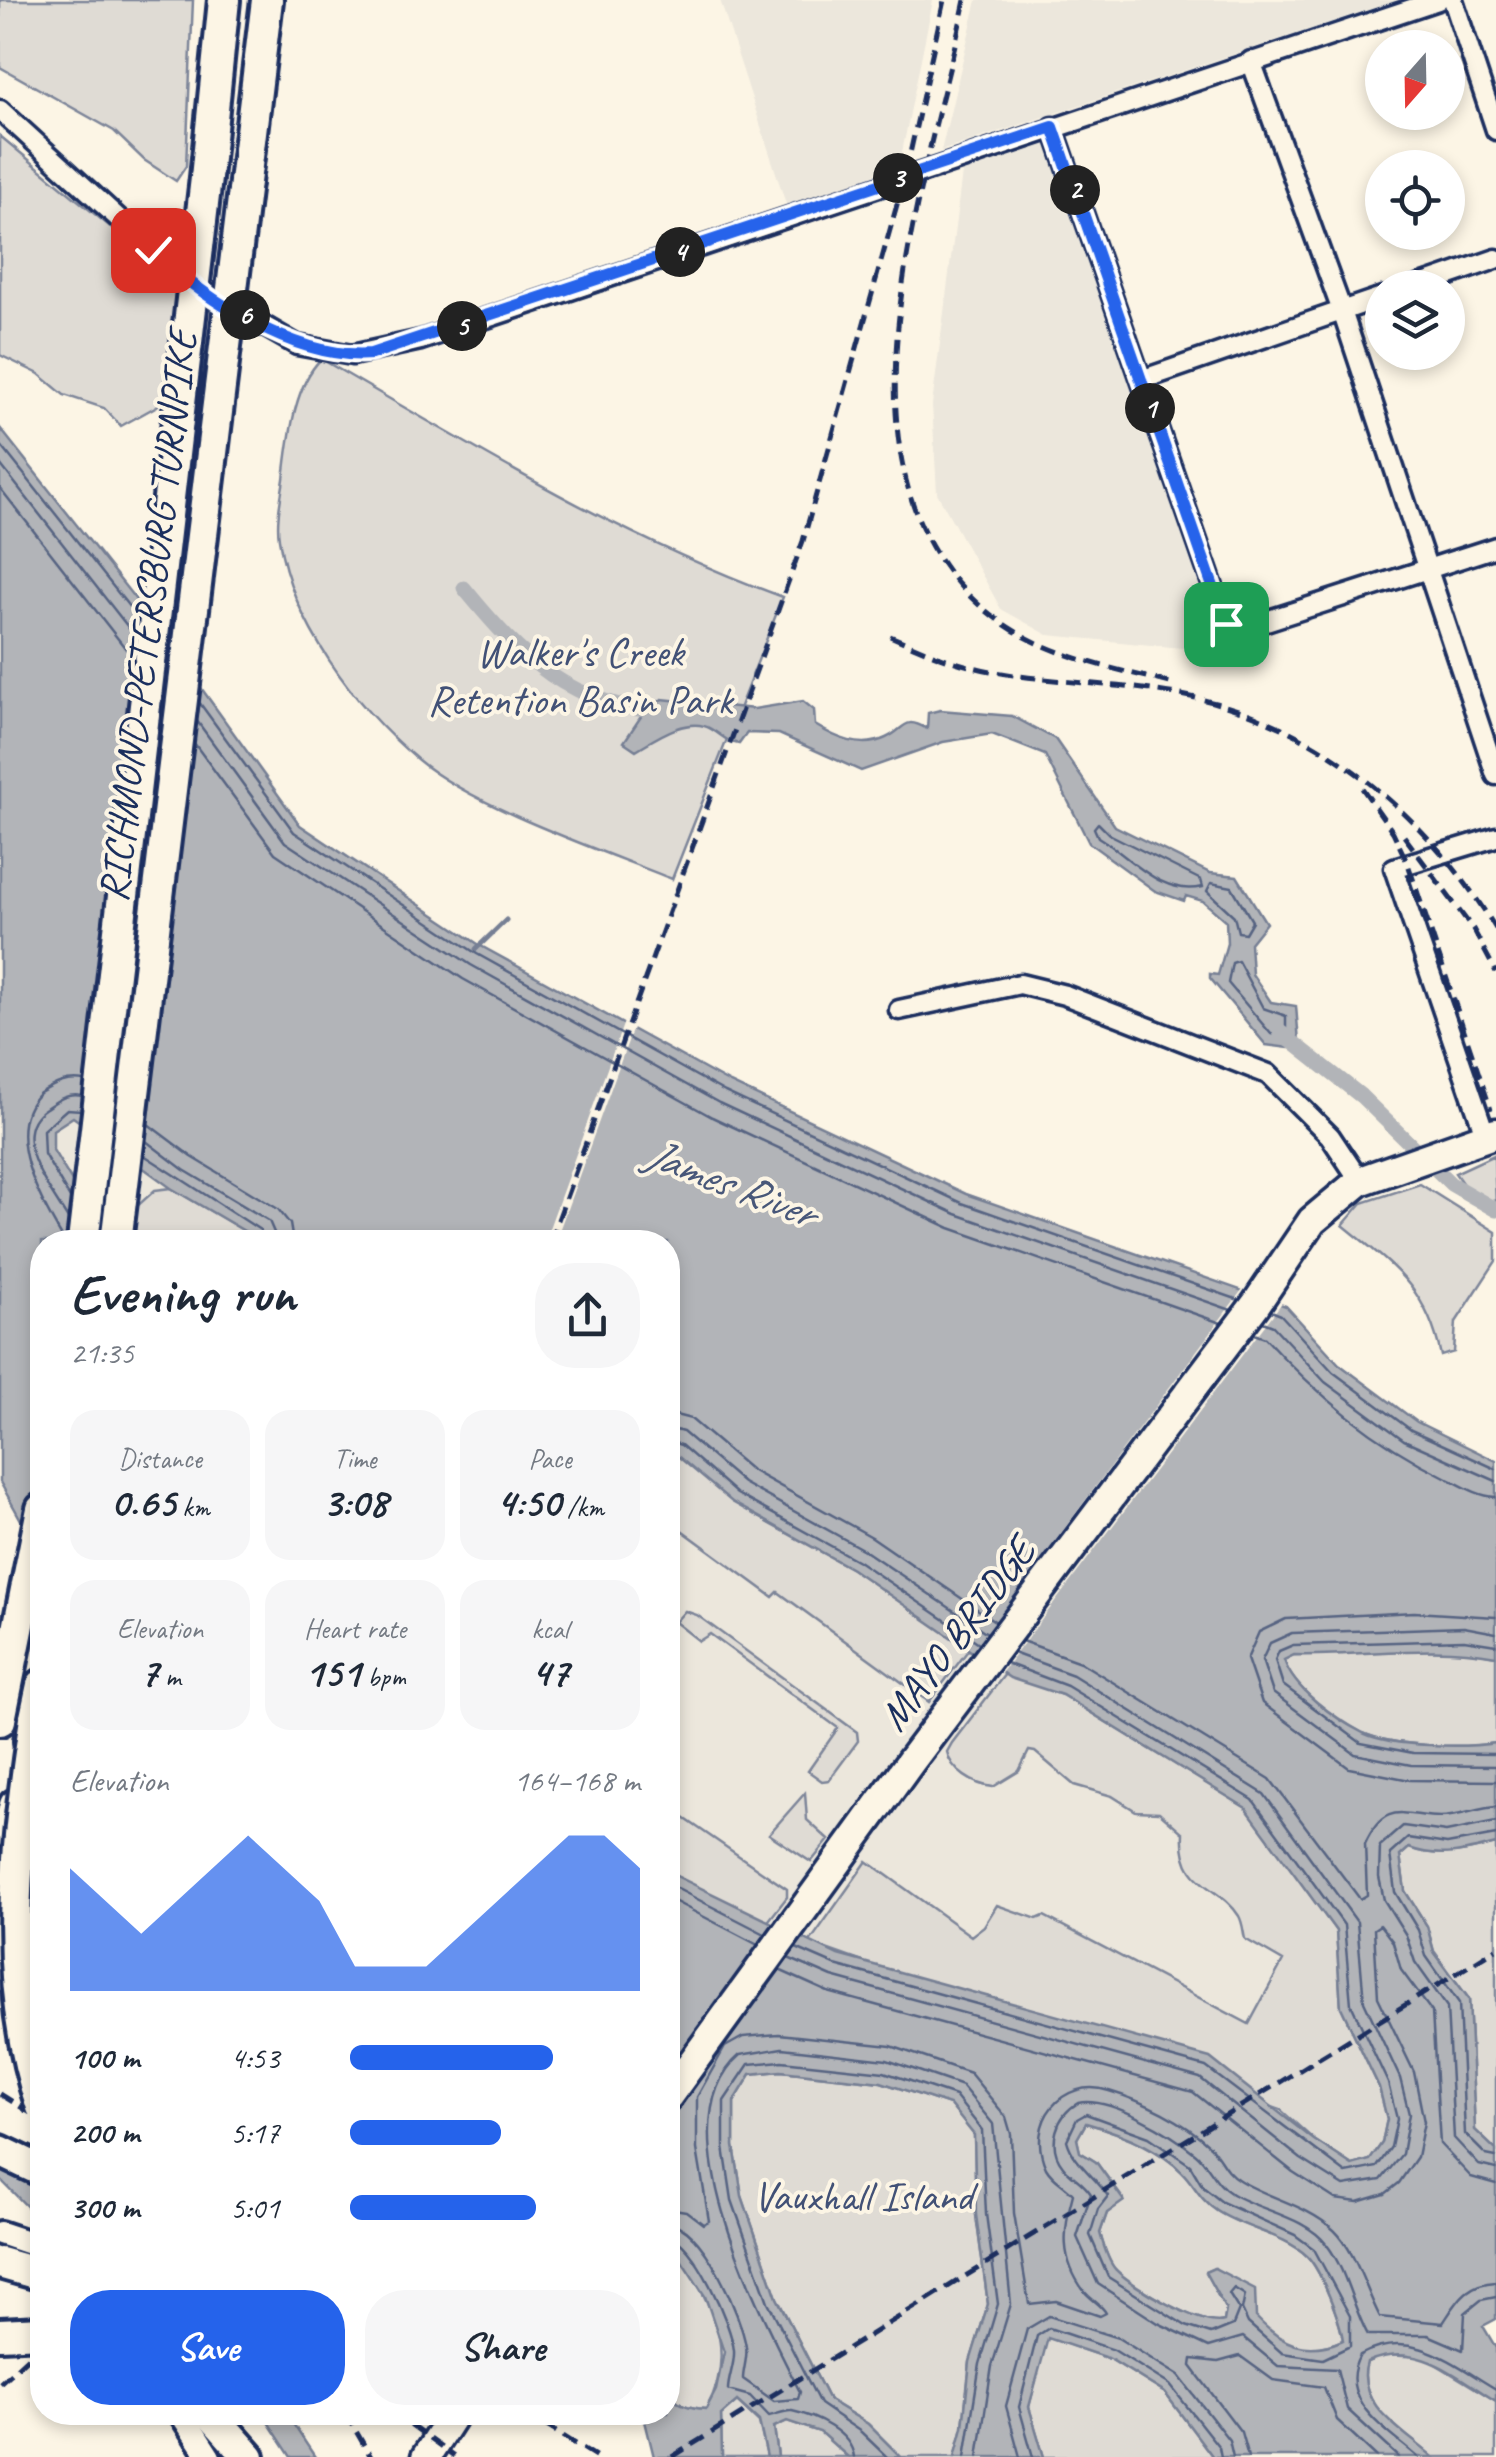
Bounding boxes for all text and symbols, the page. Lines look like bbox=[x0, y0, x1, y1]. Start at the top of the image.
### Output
north arrow bbox=[1365, 30, 1465, 130]
map controls bbox=[1365, 30, 1465, 370]
button: locate bbox=[1365, 150, 1465, 250]
pin: 3 bbox=[873, 153, 923, 203]
text: 3 bbox=[892, 160, 904, 195]
pin: 2 bbox=[1050, 165, 1100, 215]
text: 2 bbox=[1069, 172, 1081, 207]
pin bbox=[111, 208, 196, 293]
icon: check bbox=[126, 223, 181, 278]
pin: 4 bbox=[655, 227, 705, 277]
text: 4 bbox=[674, 234, 686, 269]
button: layers bbox=[1365, 270, 1465, 370]
pin: 6 bbox=[220, 290, 270, 340]
text: 6 bbox=[238, 297, 252, 332]
pin: 5 bbox=[437, 301, 487, 351]
text: 5 bbox=[456, 308, 468, 343]
street label: RICHMOND-PETERSBURG TURNPIKE bbox=[87, 322, 210, 905]
pin: 1 bbox=[1125, 383, 1175, 433]
text: 1 bbox=[1144, 390, 1156, 425]
pin bbox=[1184, 582, 1269, 667]
icon: arrive bbox=[1199, 597, 1254, 652]
park label: Walker's Creek Retention Basin Park bbox=[428, 626, 735, 727]
water label: James River bbox=[634, 1123, 829, 1244]
text: Evening run bbox=[70, 1259, 295, 1329]
button: share bbox=[535, 1263, 640, 1368]
text: 21:35 bbox=[70, 1332, 134, 1373]
text: Distance bbox=[118, 1441, 202, 1476]
text: Time bbox=[334, 1441, 376, 1476]
text: Pace bbox=[528, 1441, 572, 1476]
text: 0.65 bbox=[110, 1476, 176, 1529]
text: 3:08 bbox=[322, 1476, 388, 1529]
text: 4:50 bbox=[496, 1476, 560, 1529]
text: km bbox=[176, 1489, 210, 1524]
text: /km bbox=[560, 1489, 604, 1524]
street label: MAYO BRIDGE bbox=[867, 1523, 1050, 1741]
text: Elevation bbox=[117, 1611, 203, 1646]
text: Heart rate bbox=[304, 1611, 406, 1646]
text: kcal bbox=[531, 1611, 569, 1646]
text: 7 bbox=[139, 1646, 158, 1699]
text: 151 bbox=[304, 1646, 360, 1699]
text: 47 bbox=[531, 1646, 569, 1699]
text: m bbox=[158, 1659, 181, 1694]
text: bpm bbox=[360, 1659, 406, 1694]
text: Elevation bbox=[70, 1760, 168, 1801]
text: 164–168 m bbox=[514, 1760, 640, 1801]
text: 100 m bbox=[70, 2037, 139, 2078]
text: 4:53 bbox=[230, 2037, 280, 2078]
text: 200 m bbox=[70, 2112, 139, 2153]
text: 5:17 bbox=[230, 2112, 280, 2153]
park label: Vauxhall Island bbox=[753, 2170, 979, 2223]
text: 300 m bbox=[70, 2187, 139, 2228]
text: 5:01 bbox=[230, 2187, 280, 2228]
button: Save bbox=[70, 2290, 345, 2405]
button: Share bbox=[365, 2290, 640, 2405]

